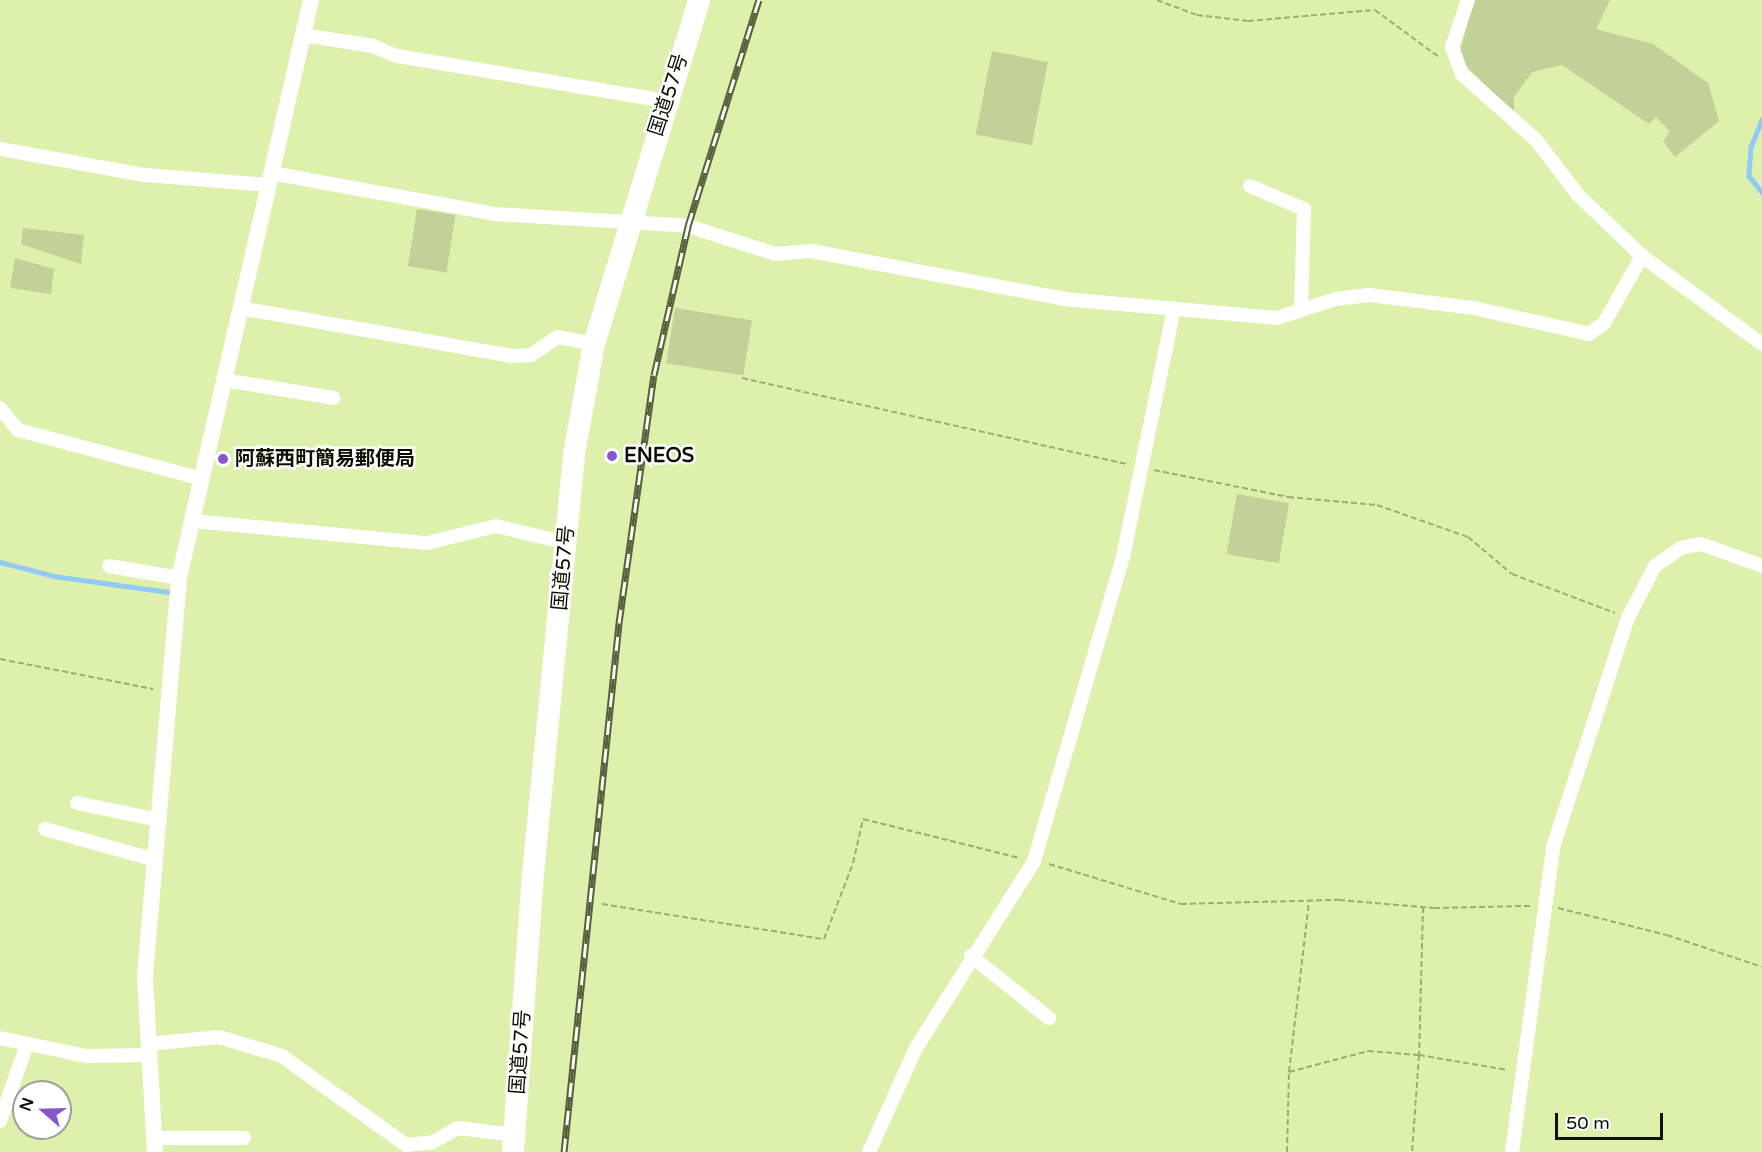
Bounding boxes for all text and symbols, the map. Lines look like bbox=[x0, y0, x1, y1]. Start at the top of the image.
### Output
street label: 国道57号 bbox=[644, 51, 694, 139]
place label: ENEOS bbox=[624, 444, 694, 468]
place label: 阿蘇西町簡易郵便局 bbox=[235, 447, 415, 471]
marker: ENEOS bbox=[605, 449, 619, 463]
marker: 阿蘇西町簡易郵便局 bbox=[216, 452, 230, 466]
street label: 国道57号 bbox=[548, 525, 580, 611]
street label: 国道57号 bbox=[506, 1009, 536, 1095]
north arrow bbox=[12, 1080, 72, 1140]
text: N bbox=[15, 1095, 39, 1114]
scale bar bbox=[1558, 1101, 1666, 1139]
text: 50 m bbox=[1566, 1112, 1610, 1134]

